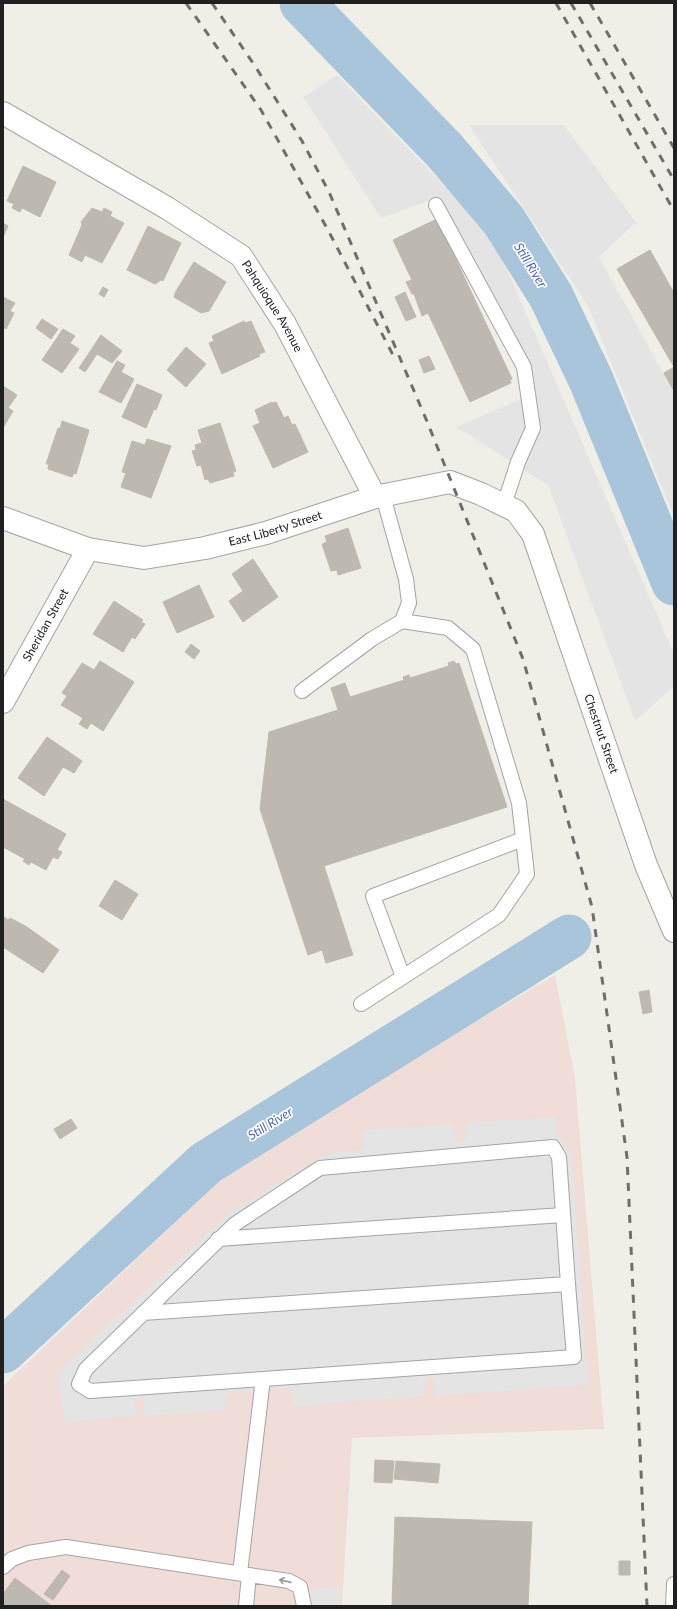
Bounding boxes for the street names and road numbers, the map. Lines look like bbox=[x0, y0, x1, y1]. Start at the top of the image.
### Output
street label: Pahquioque Avenue bbox=[239, 257, 306, 355]
street label: East Liberty Street bbox=[227, 507, 325, 549]
street label: Sheridan Street bbox=[19, 585, 72, 664]
street label: Chestnut Street bbox=[581, 692, 622, 776]

